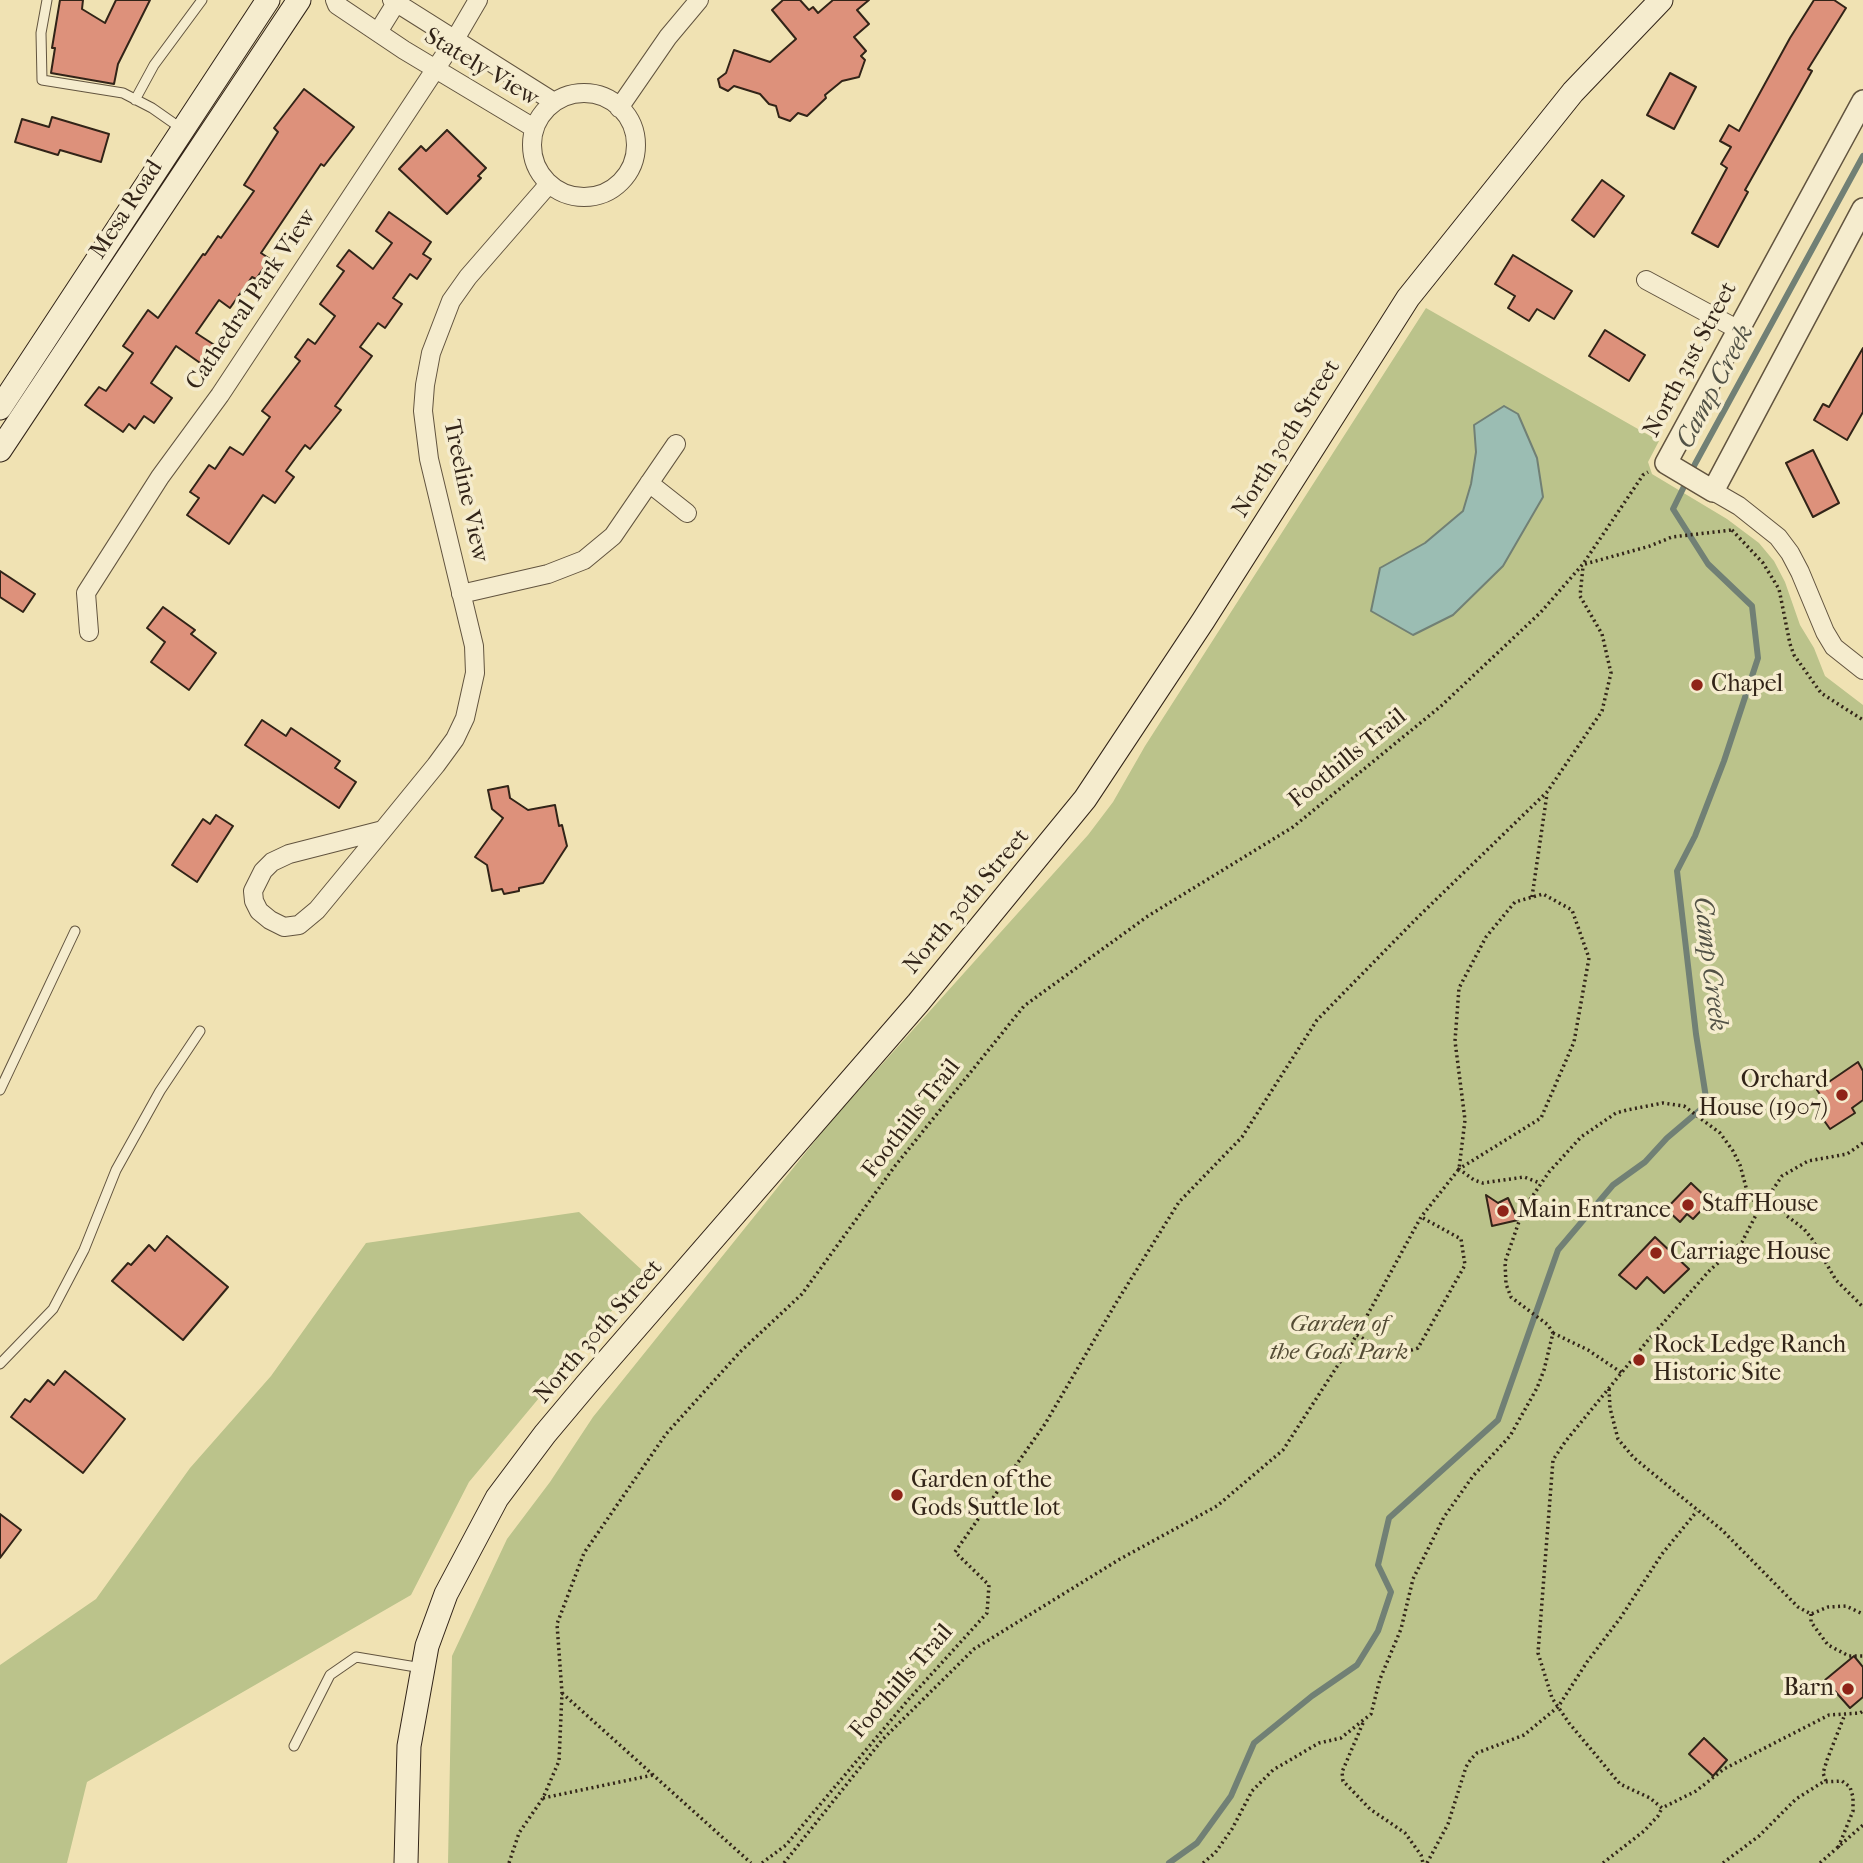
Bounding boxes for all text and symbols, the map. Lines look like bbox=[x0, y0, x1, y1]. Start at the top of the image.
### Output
street label: Stately View bbox=[419, 23, 543, 113]
street label: Mesa Road bbox=[84, 155, 170, 265]
street label: Cathedral Park View bbox=[181, 204, 323, 396]
street label: North 31st Street bbox=[1638, 277, 1744, 443]
water label: Camp Creek bbox=[1670, 320, 1762, 454]
street label: North 30th Street bbox=[1227, 355, 1347, 523]
street label: Treeline View bbox=[436, 417, 494, 565]
place label: Chapel bbox=[1711, 671, 1783, 699]
marker: Chapel bbox=[1689, 677, 1705, 693]
street label: Foothills Trail bbox=[1283, 703, 1413, 815]
street label: North 30th Street bbox=[898, 823, 1036, 981]
water label: Camp Creek bbox=[1685, 895, 1733, 1033]
street label: Foothills Trail bbox=[857, 1054, 967, 1184]
place label: Orchard House (1907) bbox=[1699, 1067, 1828, 1123]
marker: Orchard House (1907) bbox=[1834, 1087, 1850, 1103]
place label: Staff House bbox=[1702, 1191, 1818, 1219]
place label: Main Entrance bbox=[1517, 1197, 1671, 1225]
marker: Staff House bbox=[1680, 1197, 1696, 1213]
marker: Main Entrance bbox=[1495, 1203, 1511, 1219]
place label: Carriage House bbox=[1670, 1239, 1831, 1267]
marker: Carriage House bbox=[1648, 1245, 1664, 1261]
street label: North 30th Street bbox=[529, 1254, 669, 1410]
park label: Garden of the Gods Park bbox=[1270, 1311, 1408, 1367]
place label: Rock Ledge Ranch Historic Site bbox=[1653, 1332, 1846, 1388]
marker: Rock Ledge Ranch Historic Site bbox=[1631, 1352, 1647, 1368]
place label: Garden of the Gods Suttle lot bbox=[911, 1467, 1061, 1523]
marker: Garden of the Gods Suttle lot bbox=[889, 1487, 905, 1503]
street label: Foothills Trail bbox=[844, 1619, 960, 1745]
place label: Barn bbox=[1783, 1675, 1834, 1703]
marker: Barn bbox=[1840, 1681, 1856, 1697]

